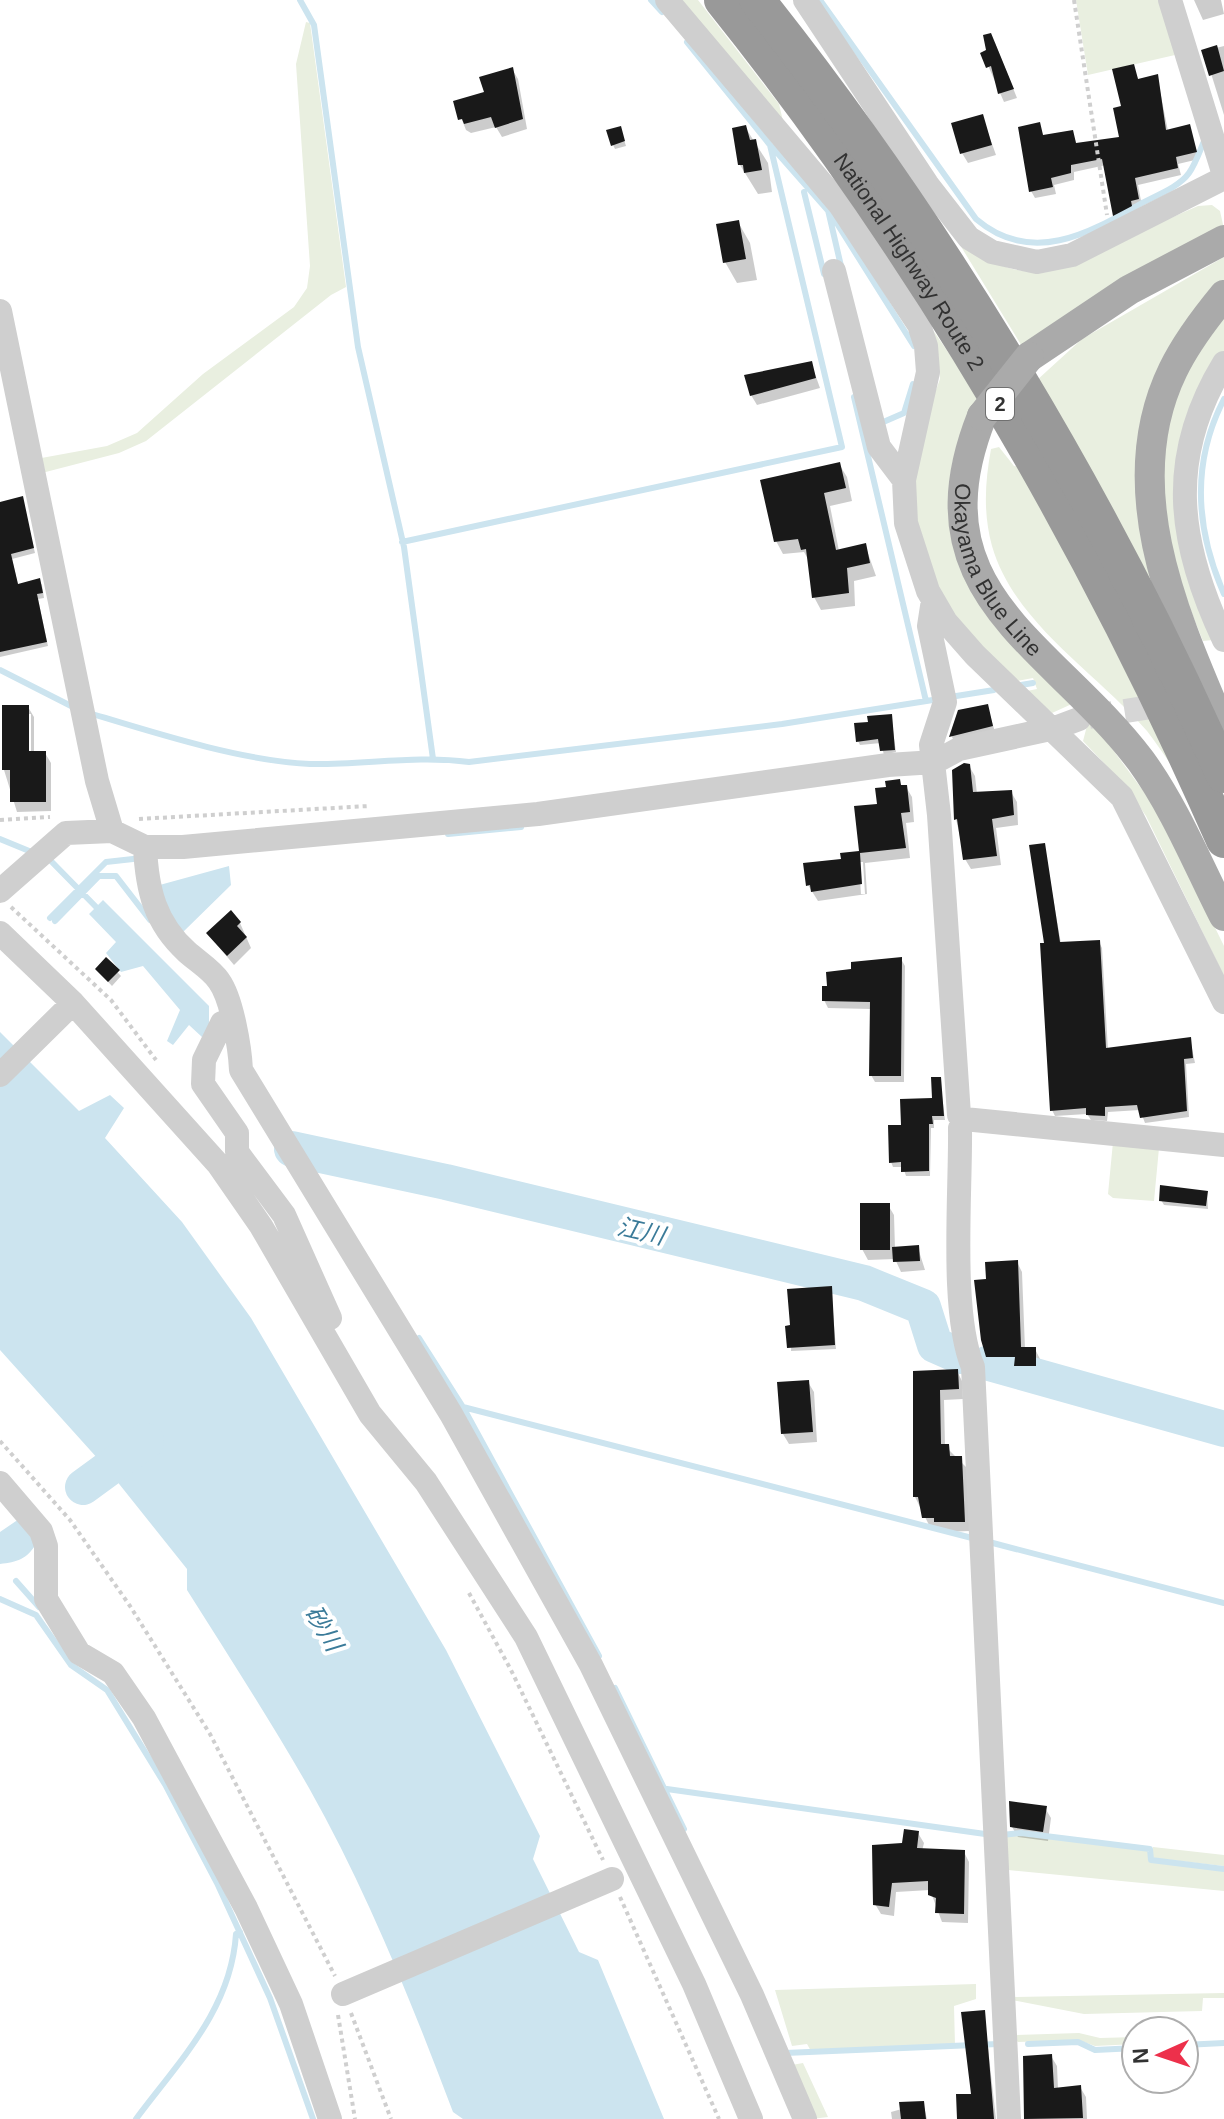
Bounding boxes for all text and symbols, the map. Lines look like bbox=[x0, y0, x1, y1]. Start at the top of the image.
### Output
street label: National Highway Route 2 bbox=[829, 148, 990, 375]
road number: 2 bbox=[986, 388, 1014, 420]
street label: Okayama Blue Line bbox=[950, 482, 1047, 661]
water label: 江川 bbox=[615, 1212, 670, 1250]
water label: 砂川 bbox=[300, 1600, 349, 1658]
north arrow bbox=[1120, 2015, 1200, 2095]
text: N bbox=[1128, 2047, 1153, 2065]

